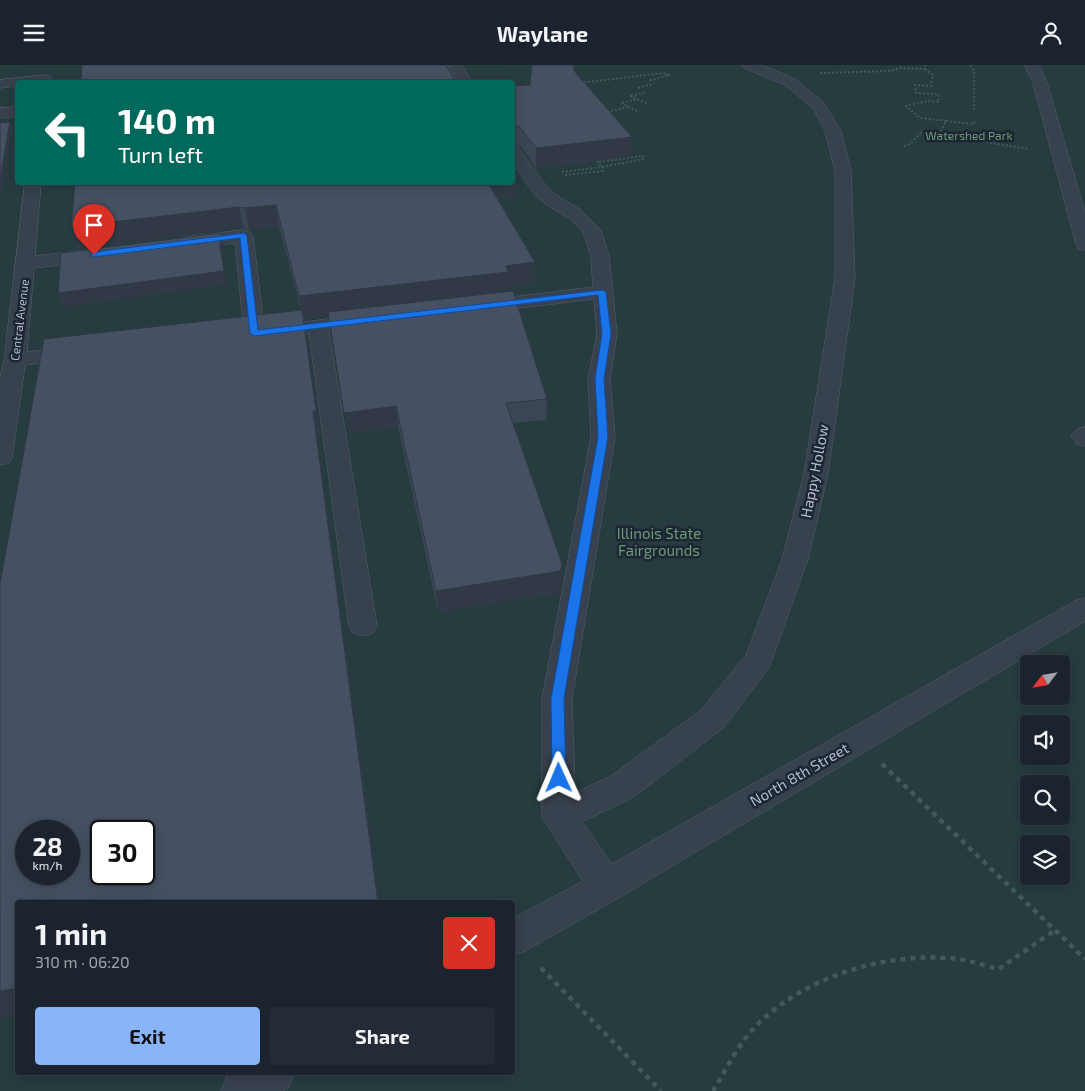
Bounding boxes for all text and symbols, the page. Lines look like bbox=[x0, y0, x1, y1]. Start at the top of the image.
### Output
icon: menu bbox=[20, 19, 48, 47]
icon: person bbox=[1037, 19, 1065, 47]
text: Waylane bbox=[497, 20, 588, 46]
text: 140 m bbox=[118, 99, 216, 141]
icon: left bbox=[35, 100, 100, 165]
park label: Watershed Park bbox=[925, 128, 1013, 142]
text: Turn left bbox=[118, 141, 203, 167]
pin bbox=[73, 204, 115, 255]
icon: arrive bbox=[80, 211, 108, 239]
street label: Central Avenue bbox=[7, 278, 31, 362]
street label: Happy Hollow bbox=[796, 423, 832, 519]
park label: Illinois State Fairgrounds bbox=[617, 524, 701, 559]
north arrow bbox=[1020, 655, 1070, 705]
map controls bbox=[1020, 655, 1070, 885]
button: sound bbox=[1020, 715, 1070, 765]
street label: North 8th Street bbox=[746, 738, 852, 810]
position arrow bbox=[532, 751, 584, 803]
button: search bbox=[1020, 775, 1070, 825]
speed limit sign: 30 bbox=[90, 820, 155, 885]
text: 28 bbox=[32, 831, 63, 861]
button: layers bbox=[1020, 835, 1070, 885]
text: km/h bbox=[33, 858, 62, 872]
text: 1 min bbox=[35, 915, 107, 951]
button: close bbox=[443, 917, 495, 969]
text: 310 m · 06:20 bbox=[35, 952, 130, 971]
button: Exit bbox=[35, 1007, 260, 1065]
button: Share bbox=[270, 1007, 495, 1065]

